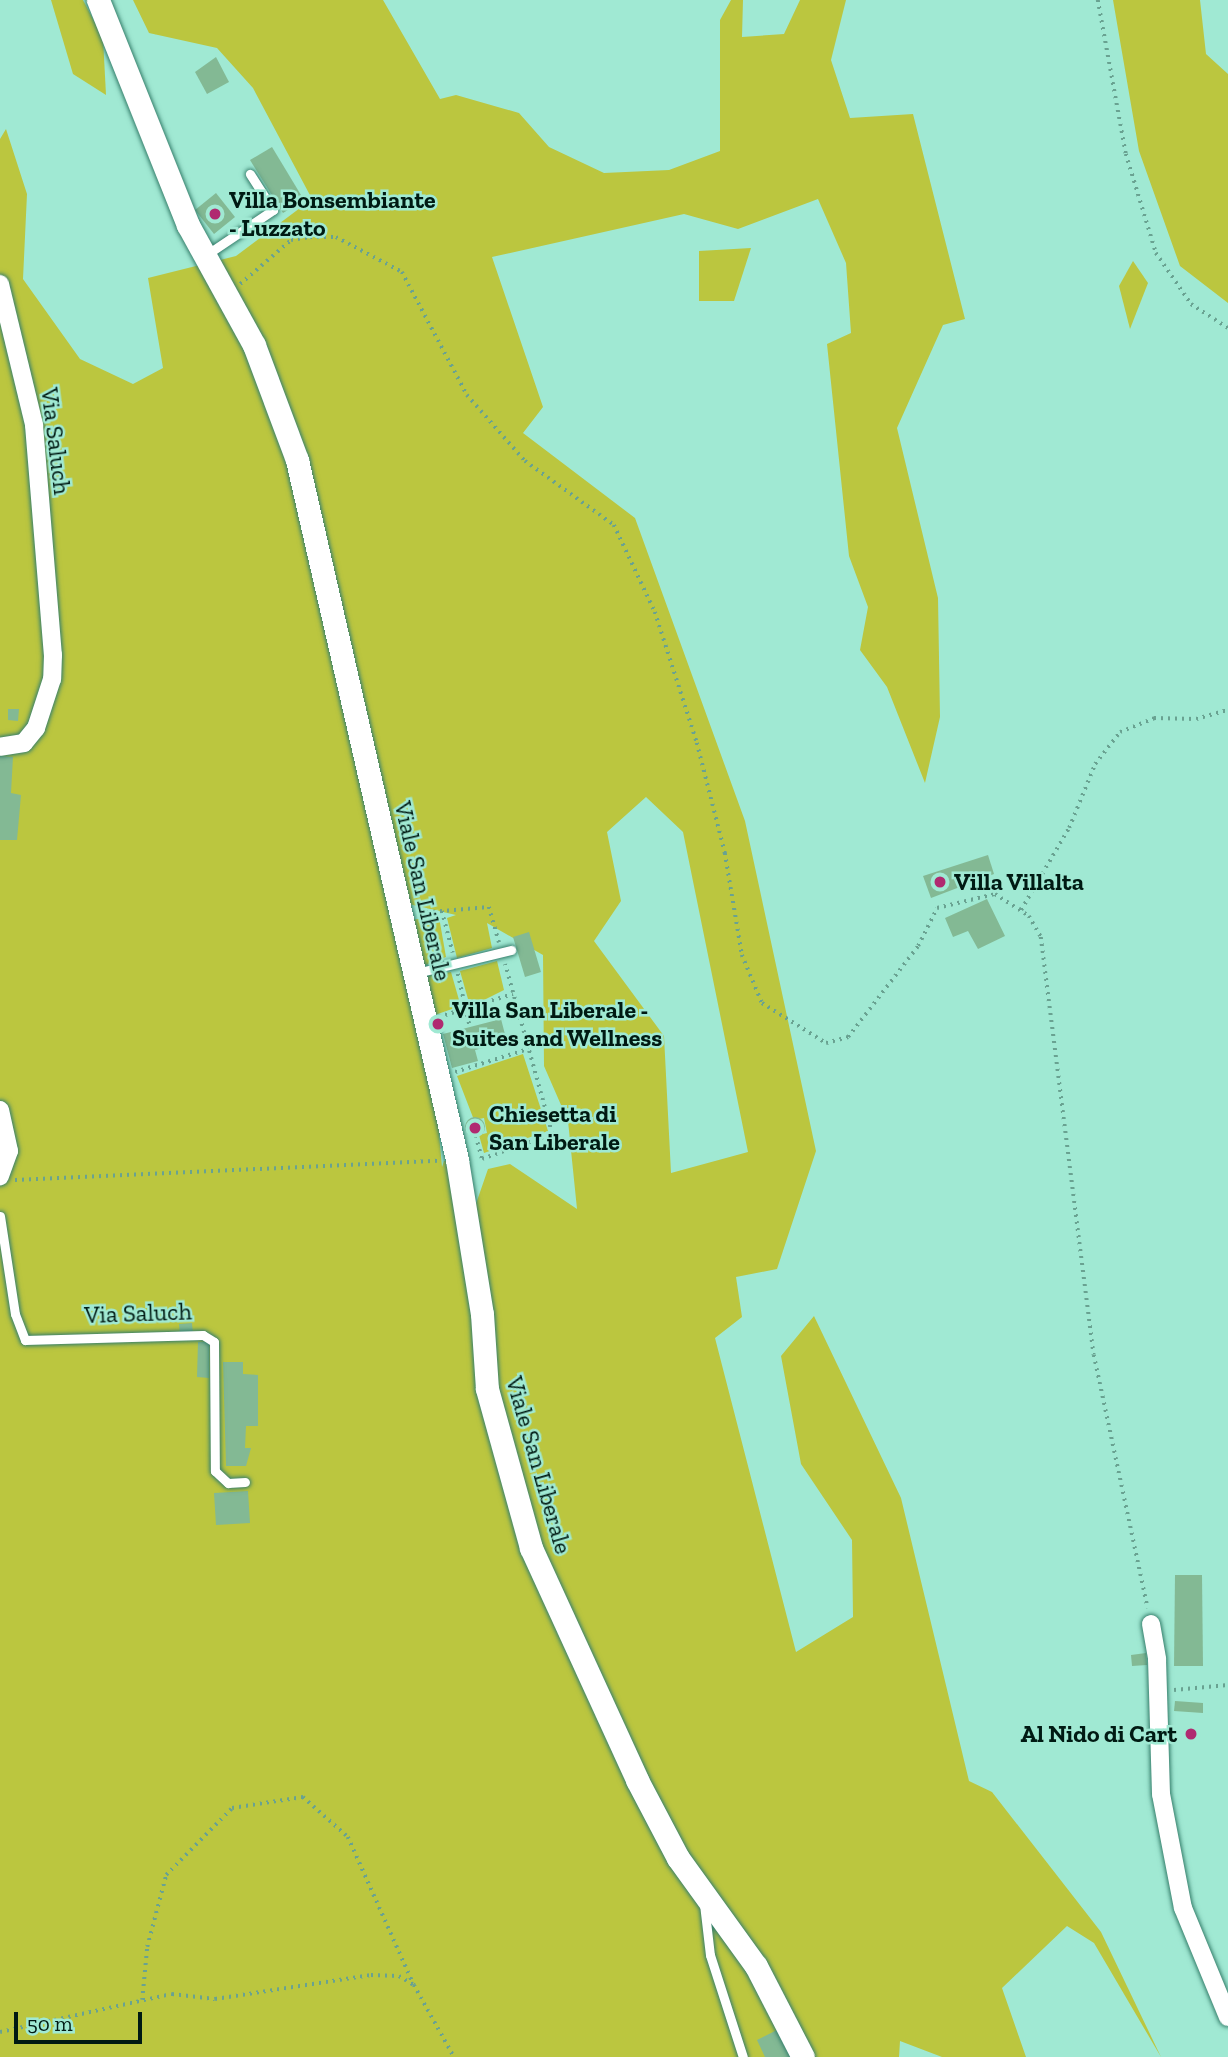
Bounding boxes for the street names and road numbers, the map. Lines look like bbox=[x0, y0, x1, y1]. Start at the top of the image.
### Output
street label: Via Saluch bbox=[35, 386, 77, 496]
street label: Viale San Liberale bbox=[388, 798, 458, 984]
street label: Via Saluch bbox=[84, 1297, 192, 1329]
street label: Viale San Liberale bbox=[500, 1373, 578, 1557]

